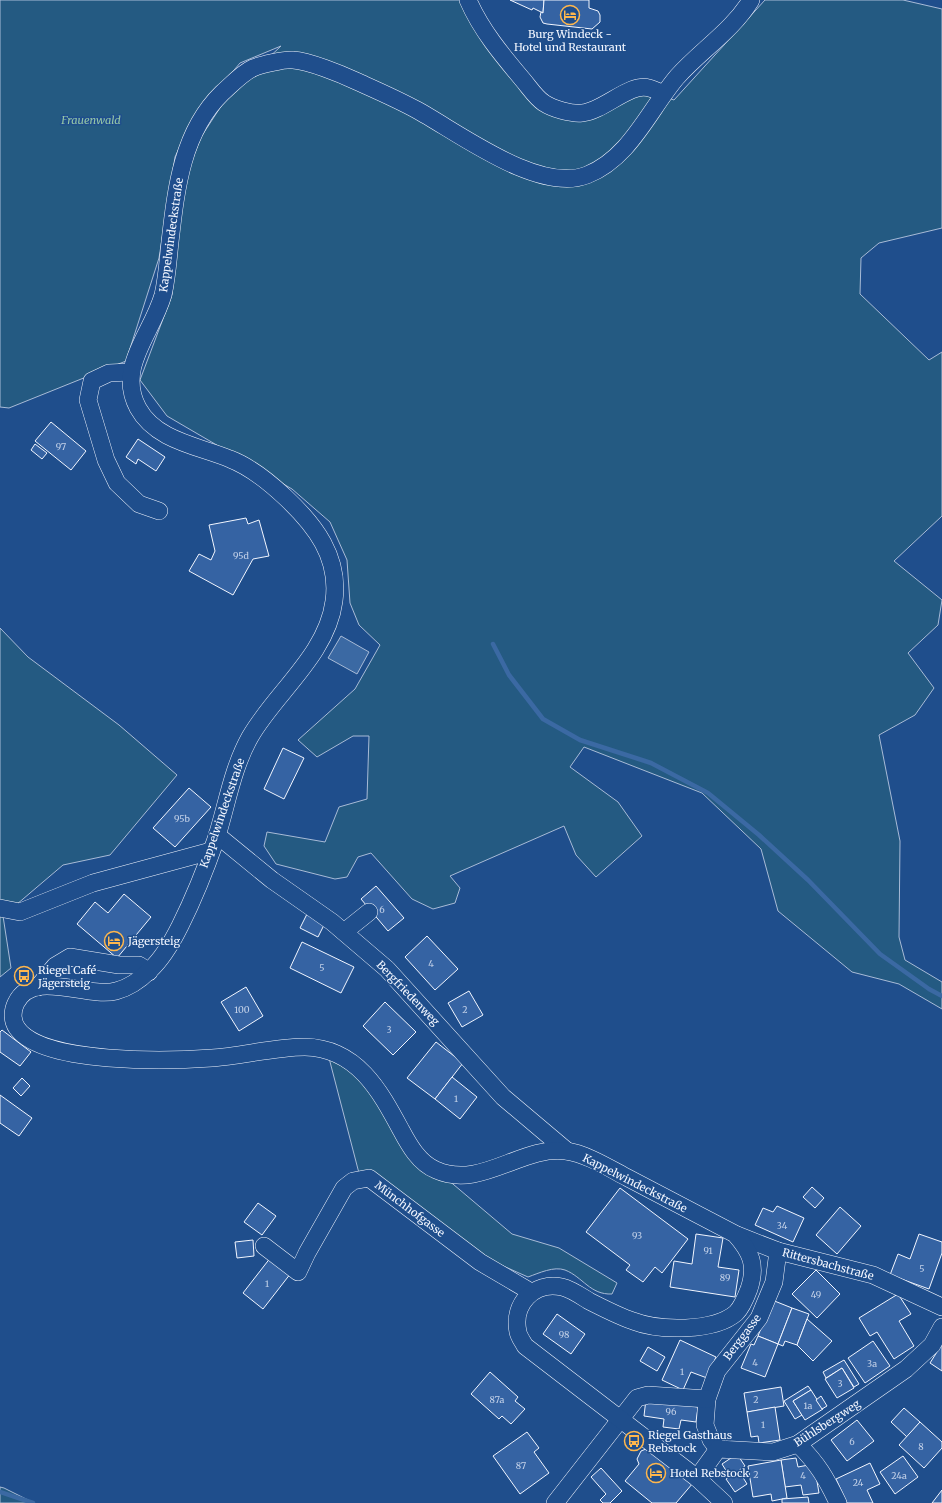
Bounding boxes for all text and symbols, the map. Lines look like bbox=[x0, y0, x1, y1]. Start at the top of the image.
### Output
hotel icon: Burg Windeck - Hotel und Restaurant bbox=[559, 4, 581, 26]
place label: Burg Windeck - Hotel und Restaurant bbox=[514, 27, 627, 54]
park label: Frauenwald bbox=[60, 113, 121, 127]
street label: Kappelwindeckstraße bbox=[156, 177, 186, 293]
house number: 97 bbox=[56, 441, 66, 452]
house number: 95d bbox=[233, 550, 250, 561]
street label: Kappelwindeckstraße bbox=[197, 756, 247, 870]
house number: 95b bbox=[174, 813, 191, 824]
house number: 6 bbox=[379, 904, 385, 915]
hotel icon: Jägersteig bbox=[103, 930, 125, 952]
place label: Jägersteig bbox=[127, 934, 180, 948]
street label: Bergfriedenweg bbox=[374, 958, 443, 1029]
house number: 4 bbox=[428, 958, 434, 969]
house number: 5 bbox=[319, 962, 325, 973]
place label: Riegel Café Jägersteig bbox=[37, 963, 97, 990]
bus stop icon: Riegel Café Jägersteig bbox=[13, 965, 35, 987]
house number: 100 bbox=[234, 1004, 250, 1015]
house number: 2 bbox=[462, 1004, 468, 1015]
house number: 3 bbox=[386, 1024, 392, 1035]
house number: 1 bbox=[454, 1093, 458, 1104]
street label: Kappelwindeckstraße bbox=[580, 1151, 690, 1216]
street label: Münchhofgasse bbox=[372, 1178, 448, 1240]
house number: 34 bbox=[777, 1220, 788, 1231]
house number: 93 bbox=[632, 1230, 642, 1241]
house number: 91 bbox=[703, 1245, 713, 1256]
street label: Rittersbachstraße bbox=[781, 1245, 876, 1283]
house number: 5 bbox=[919, 1263, 925, 1274]
house number: 89 bbox=[720, 1272, 730, 1283]
house number: 1 bbox=[265, 1278, 269, 1289]
house number: 49 bbox=[811, 1289, 821, 1300]
street label: Berggasse bbox=[720, 1311, 764, 1363]
house number: 98 bbox=[559, 1329, 569, 1340]
house number: 4 bbox=[752, 1357, 758, 1368]
house number: 3a bbox=[867, 1358, 877, 1369]
house number: 1 bbox=[680, 1366, 684, 1377]
house number: 3 bbox=[837, 1378, 843, 1389]
house number: 87a bbox=[490, 1394, 505, 1405]
house number: 2 bbox=[753, 1394, 759, 1405]
street label: Bühlsbergweg bbox=[791, 1396, 863, 1450]
house number: 1a bbox=[804, 1400, 813, 1411]
house number: 96 bbox=[666, 1406, 677, 1417]
house number: 1 bbox=[761, 1419, 765, 1430]
place label: Riegel Gasthaus Rebstock bbox=[648, 1428, 732, 1455]
bus stop icon: Riegel Gasthaus Rebstock bbox=[623, 1430, 645, 1452]
house number: 6 bbox=[849, 1436, 855, 1447]
house number: 8 bbox=[918, 1441, 924, 1452]
house number: 87 bbox=[516, 1460, 526, 1471]
hotel icon: Hotel Rebstock bbox=[645, 1462, 667, 1484]
place label: Hotel Rebstock bbox=[670, 1466, 749, 1480]
house number: 2 bbox=[753, 1469, 759, 1480]
house number: 4 bbox=[800, 1470, 806, 1481]
house number: 24a bbox=[891, 1470, 907, 1481]
house number: 24 bbox=[853, 1477, 864, 1488]

